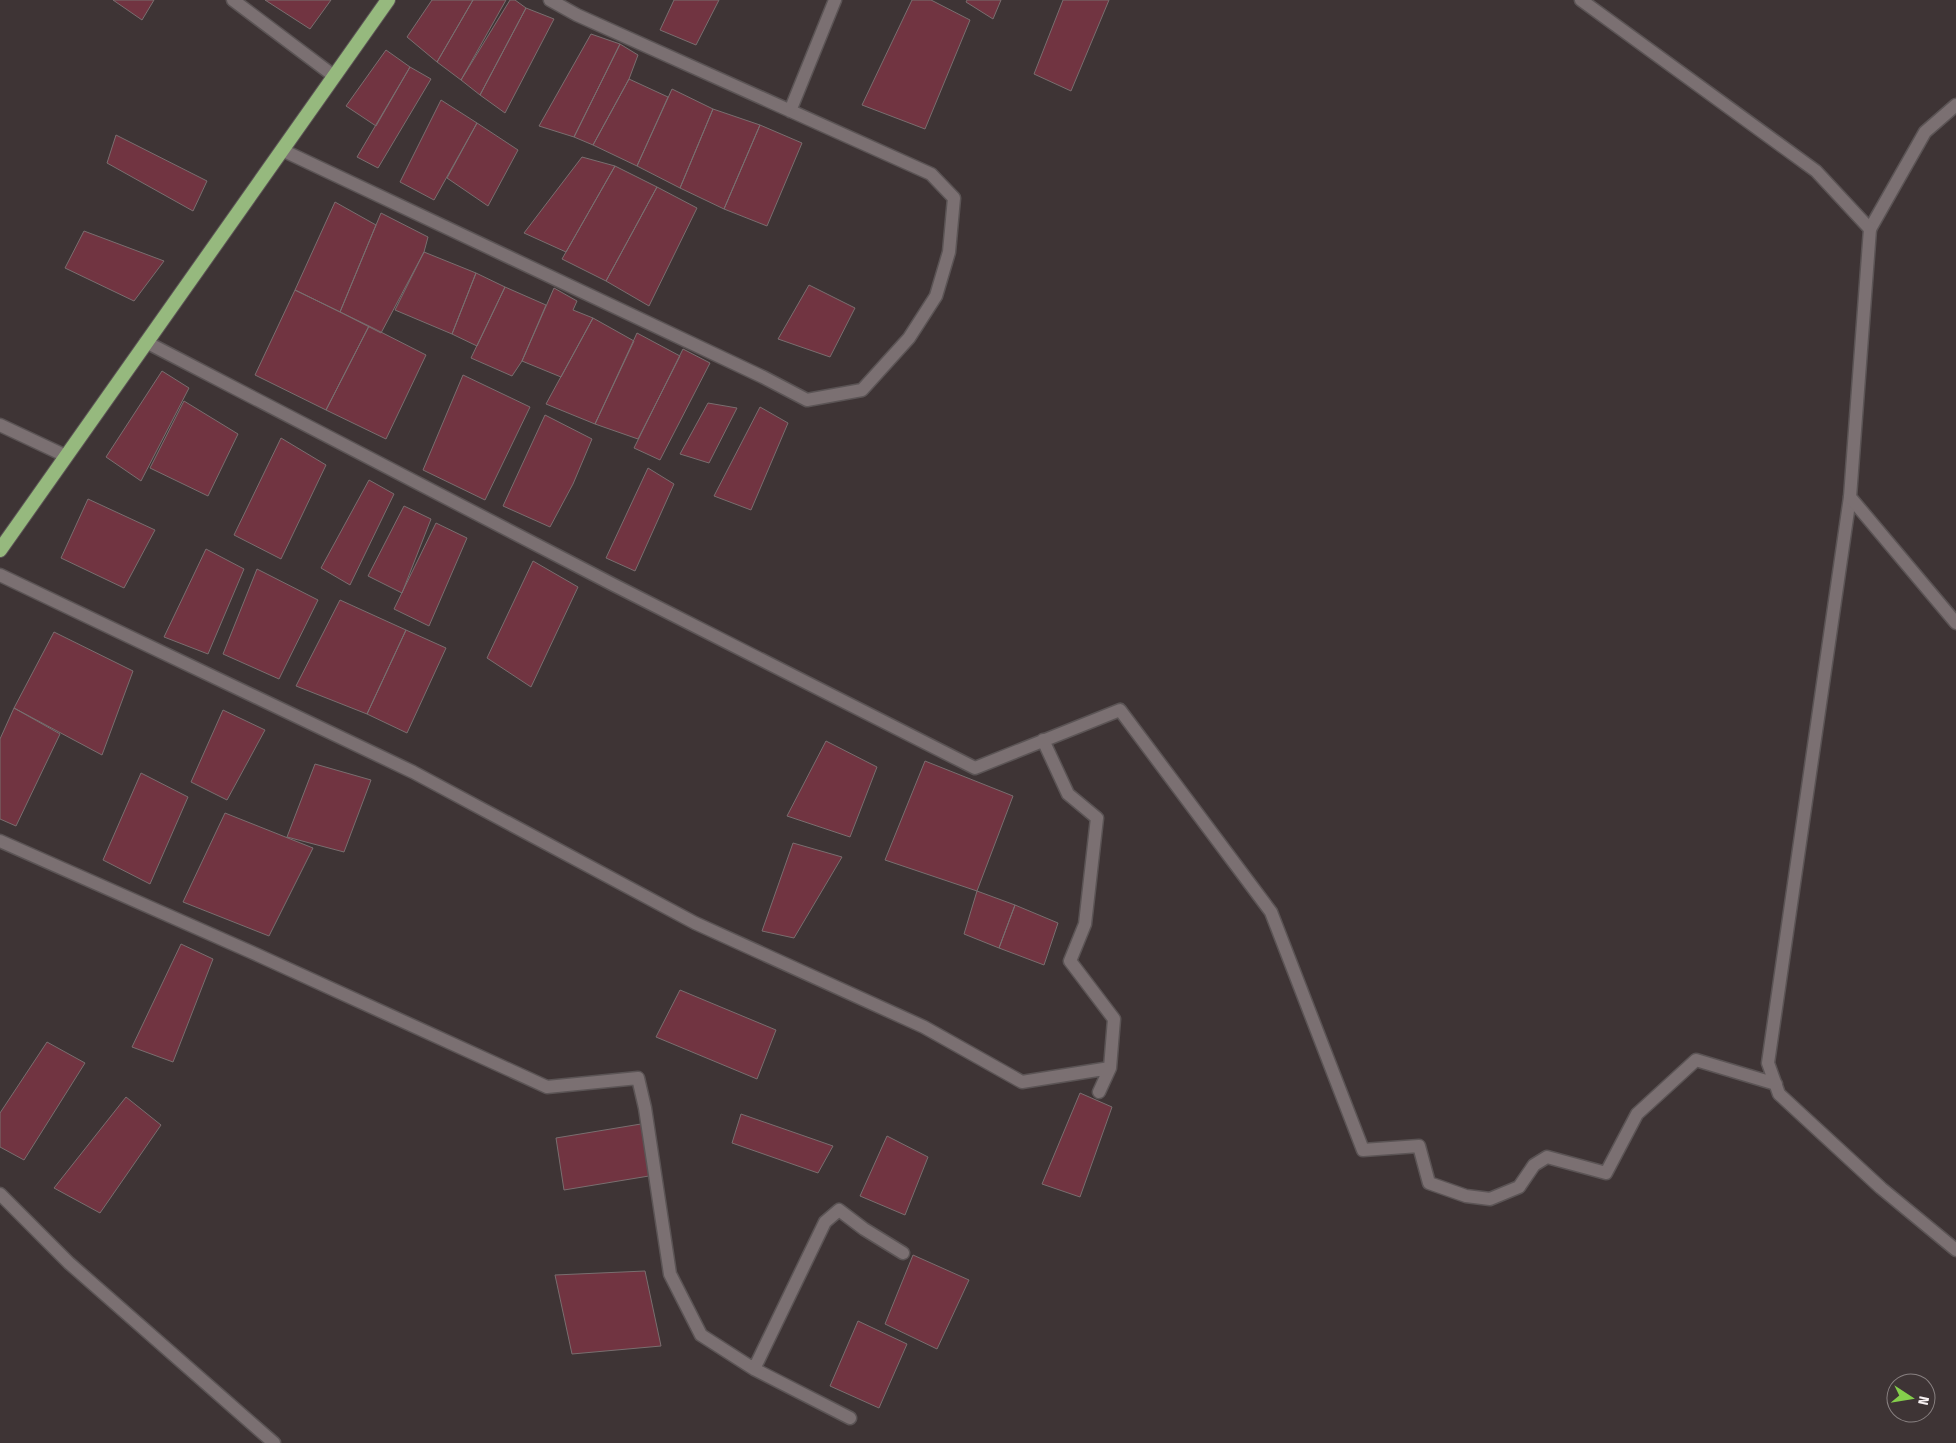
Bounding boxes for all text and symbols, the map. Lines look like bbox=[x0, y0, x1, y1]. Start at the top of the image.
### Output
north arrow bbox=[1886, 1373, 1936, 1423]
text: N bbox=[1914, 1395, 1932, 1406]

